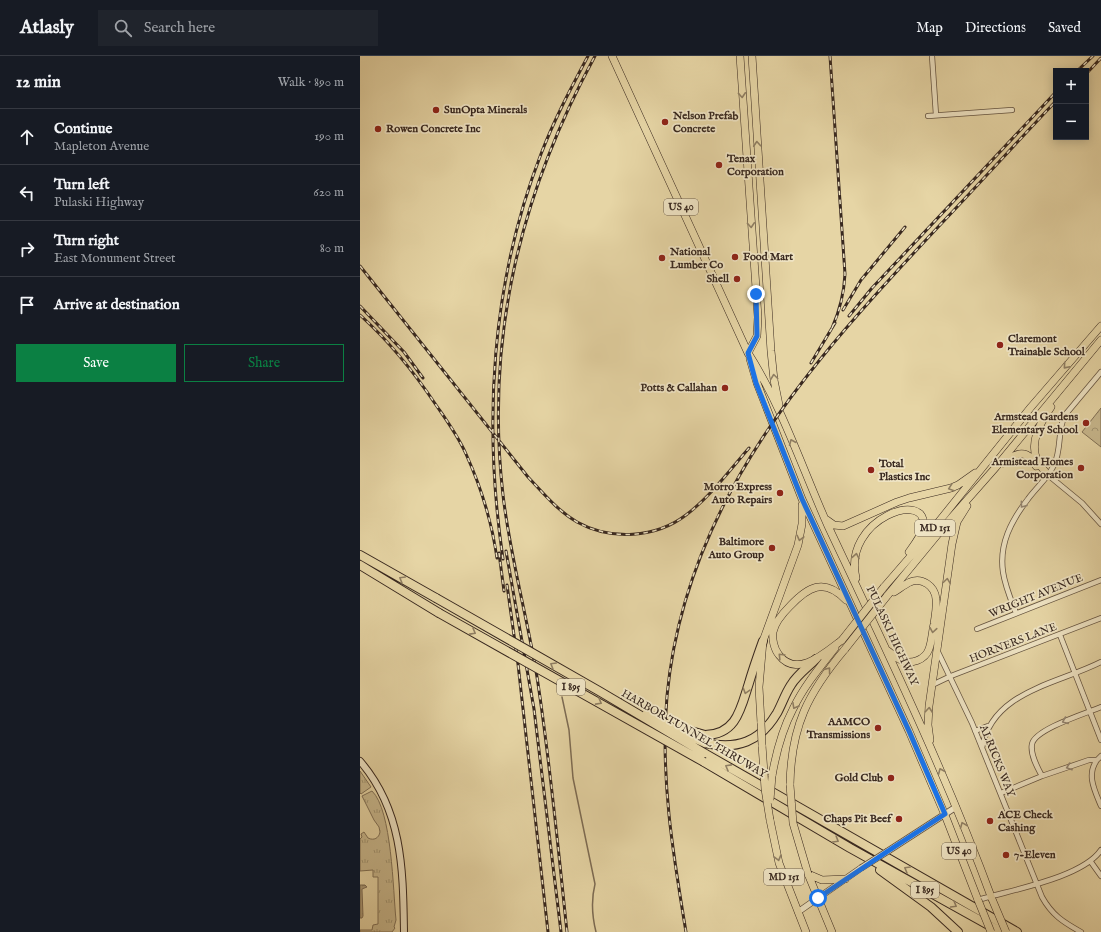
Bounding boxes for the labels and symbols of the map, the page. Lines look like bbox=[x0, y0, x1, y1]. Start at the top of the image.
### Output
one-way arrow bbox=[738, 92, 747, 98]
place label: SunOpta Minerals bbox=[444, 103, 527, 117]
marker: SunOpta Minerals bbox=[431, 105, 441, 115]
place label: Nelson Prefab Concrete bbox=[672, 109, 739, 136]
marker: Nelson Prefab Concrete bbox=[660, 117, 670, 127]
place label: Rowen Concrete Inc bbox=[386, 122, 481, 136]
marker: Rowen Concrete Inc bbox=[373, 124, 383, 134]
one-way arrow bbox=[753, 141, 762, 147]
place label: Tenax Corporation bbox=[726, 152, 784, 179]
marker: Tenax Corporation bbox=[714, 160, 724, 170]
road number: US 40 bbox=[664, 199, 698, 215]
one-way arrow bbox=[746, 222, 755, 228]
place label: National Lumber Co bbox=[669, 245, 723, 272]
place label: Food Mart bbox=[743, 250, 793, 264]
marker: Food Mart bbox=[730, 252, 740, 262]
marker: National Lumber Co bbox=[657, 253, 667, 263]
place label: Shell bbox=[706, 272, 730, 286]
marker: Shell bbox=[732, 274, 742, 284]
route end bbox=[747, 285, 765, 303]
place label: Claremont Trainable School bbox=[1007, 332, 1086, 359]
marker: Claremont Trainable School bbox=[995, 340, 1005, 350]
one-way arrow bbox=[1064, 362, 1071, 369]
one-way arrow bbox=[770, 374, 779, 381]
place label: Potts & Callahan bbox=[641, 381, 717, 395]
marker: Potts & Callahan bbox=[720, 383, 730, 393]
place label: Armstead Gardens Elementary School bbox=[992, 410, 1079, 437]
marker: Armstead Gardens Elementary School bbox=[1081, 418, 1091, 428]
one-way arrow bbox=[789, 438, 797, 446]
place label: Armistead Homes Corporation bbox=[991, 455, 1073, 482]
place label: Total Plastics Inc bbox=[878, 457, 930, 484]
marker: Armistead Homes Corporation bbox=[1076, 463, 1086, 473]
marker: Total Plastics Inc bbox=[866, 465, 876, 475]
place label: Morro Express Auto Repairs bbox=[704, 480, 772, 507]
one-way arrow bbox=[948, 483, 955, 491]
marker: Morro Express Auto Repairs bbox=[775, 488, 785, 498]
one-way arrow bbox=[1021, 501, 1028, 508]
road number: MD 151 bbox=[915, 520, 955, 536]
one-way arrow bbox=[796, 534, 804, 541]
place label: Baltimore Auto Group bbox=[707, 535, 764, 562]
marker: Baltimore Auto Group bbox=[767, 543, 777, 553]
one-way arrow bbox=[851, 553, 859, 559]
street label: WRIGHT AVENUE bbox=[987, 571, 1085, 621]
one-way arrow bbox=[399, 577, 407, 584]
one-way arrow bbox=[942, 578, 951, 584]
street label: PULASKI HIGHWAY bbox=[863, 584, 922, 689]
street label: HORNERS LANE bbox=[967, 620, 1059, 666]
one-way arrow bbox=[469, 627, 476, 635]
one-way arrow bbox=[929, 627, 938, 633]
one-way arrow bbox=[778, 653, 786, 661]
one-way arrow bbox=[550, 662, 557, 669]
one-way arrow bbox=[823, 668, 830, 675]
road number: I 895 bbox=[557, 679, 585, 695]
street label: HARBOR TUNNEL THRUWAY bbox=[619, 686, 770, 782]
one-way arrow bbox=[742, 687, 751, 694]
one-way arrow bbox=[594, 697, 602, 705]
one-way arrow bbox=[792, 702, 799, 709]
one-way arrow bbox=[924, 707, 933, 713]
place label: AAMCO Transmissions bbox=[806, 715, 870, 742]
one-way arrow bbox=[1061, 716, 1069, 724]
street label: ALRICKS WAY bbox=[976, 722, 1018, 800]
marker: AAMCO Transmissions bbox=[873, 723, 883, 733]
one-way arrow bbox=[1066, 762, 1073, 770]
one-way arrow bbox=[725, 764, 732, 771]
one-way arrow bbox=[938, 768, 946, 775]
place label: Gold Club bbox=[835, 771, 883, 785]
marker: Gold Club bbox=[886, 773, 896, 783]
place label: ACE Check Cashing bbox=[997, 808, 1054, 835]
place label: Chaps Pit Beef bbox=[823, 812, 893, 826]
marker: Chaps Pit Beef bbox=[894, 814, 904, 824]
marker: ACE Check Cashing bbox=[985, 816, 995, 826]
one-way arrow bbox=[960, 821, 968, 828]
one-way arrow bbox=[832, 836, 839, 843]
road number: US 40 bbox=[942, 843, 976, 859]
place label: 7-Eleven bbox=[1014, 848, 1056, 862]
marker: 7-Eleven bbox=[1001, 850, 1011, 860]
one-way arrow bbox=[773, 854, 782, 861]
one-way arrow bbox=[903, 866, 911, 873]
road number: MD 151 bbox=[764, 869, 804, 885]
road number: I 895 bbox=[911, 882, 939, 898]
route start bbox=[809, 889, 827, 907]
one-way arrow bbox=[950, 901, 957, 908]

